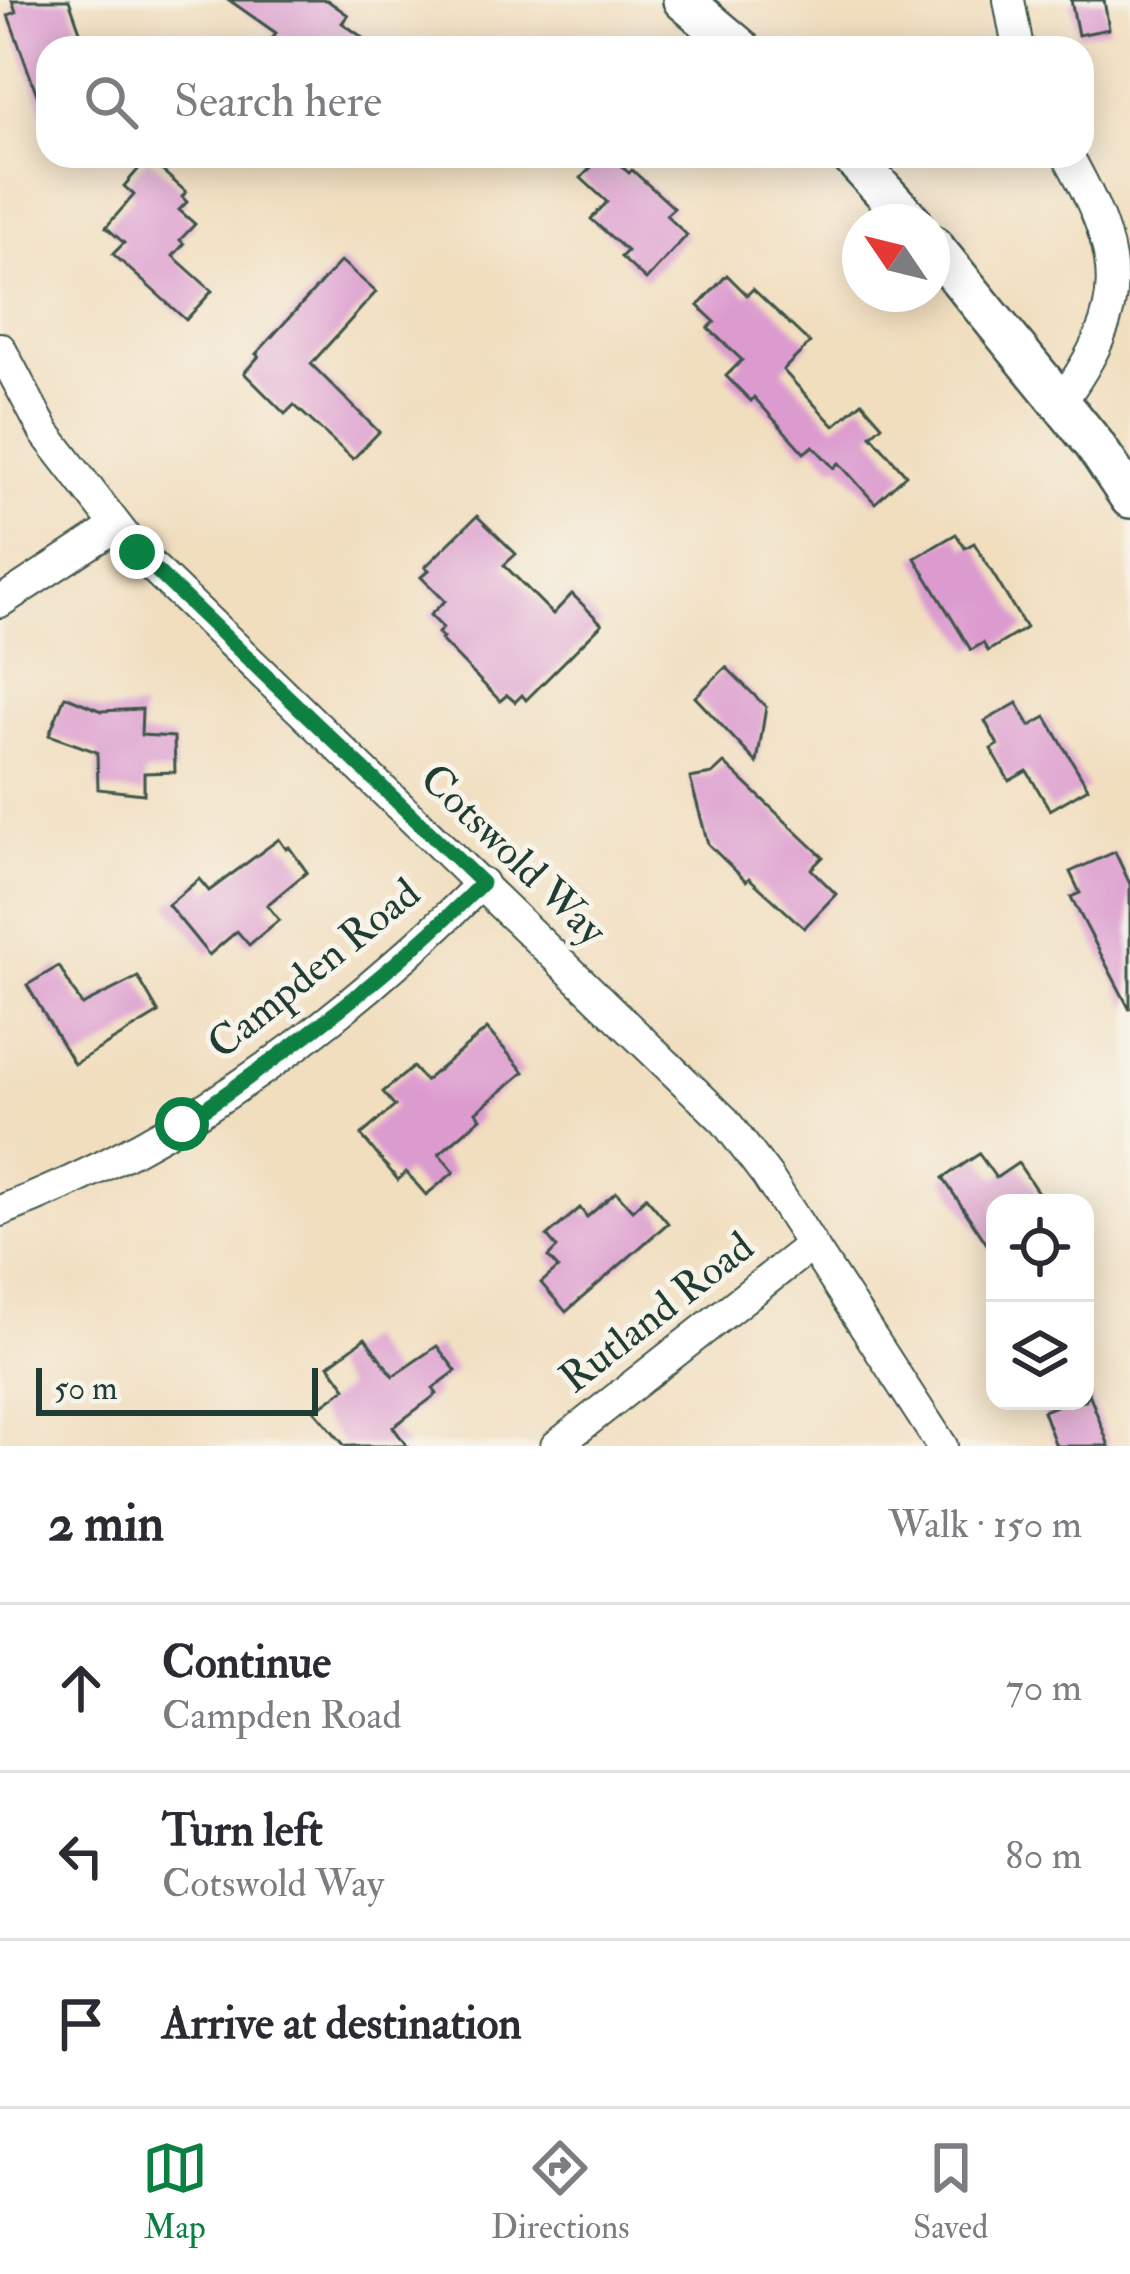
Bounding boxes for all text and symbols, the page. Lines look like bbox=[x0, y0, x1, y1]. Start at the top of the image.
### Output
search box bbox=[36, 36, 1094, 168]
icon: search bbox=[78, 69, 144, 135]
text: Search here bbox=[174, 74, 382, 130]
north arrow bbox=[842, 204, 950, 312]
route end bbox=[110, 525, 164, 579]
street label: Cotswold Way bbox=[409, 753, 617, 957]
street label: Campden Road bbox=[197, 867, 431, 1070]
route start bbox=[155, 1097, 209, 1151]
map controls bbox=[986, 1194, 1094, 1410]
button: locate bbox=[986, 1194, 1094, 1302]
street label: Rutland Road bbox=[550, 1221, 765, 1405]
button: layers bbox=[986, 1302, 1094, 1410]
scale bar bbox=[36, 1362, 318, 1415]
text: 50 m bbox=[54, 1368, 118, 1409]
text: 2 min bbox=[48, 1492, 164, 1556]
text: Walk · 150 m bbox=[888, 1500, 1082, 1549]
text: Continue bbox=[162, 1635, 331, 1691]
icon: ahead bbox=[48, 1655, 114, 1721]
text: 70 m bbox=[1006, 1663, 1082, 1712]
text: Campden Road bbox=[162, 1691, 402, 1740]
text: Turn left bbox=[162, 1803, 323, 1859]
icon: left bbox=[48, 1823, 114, 1889]
text: 80 m bbox=[1005, 1831, 1082, 1880]
text: Cotswold Way bbox=[162, 1859, 384, 1908]
icon: arrive bbox=[48, 1991, 114, 2057]
text: Arrive at destination bbox=[162, 1996, 522, 2052]
tab: Map bbox=[142, 2135, 208, 2248]
tab: Directions bbox=[491, 2135, 630, 2248]
tab: Saved bbox=[913, 2135, 988, 2248]

